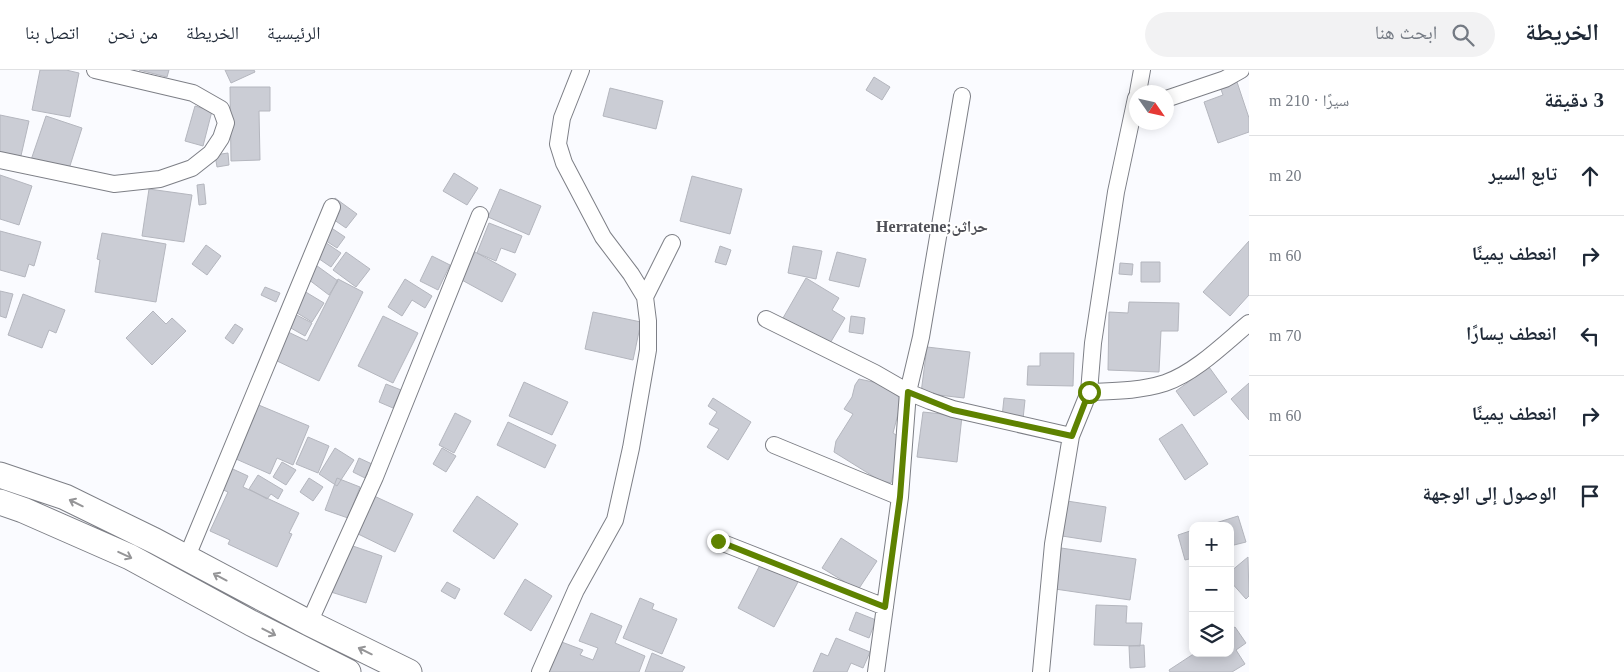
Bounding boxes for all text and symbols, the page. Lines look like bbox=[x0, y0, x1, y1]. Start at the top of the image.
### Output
search box bbox=[1145, 12, 1495, 57]
text: الخريطة bbox=[1525, 19, 1599, 45]
icon: search bbox=[1449, 21, 1477, 49]
text: ابحث هنا bbox=[1375, 22, 1437, 43]
text: اتصل بنا bbox=[25, 23, 79, 43]
text: من نحن bbox=[107, 23, 158, 43]
text: الخريطة bbox=[186, 23, 239, 43]
text: الرئيسية bbox=[267, 23, 320, 43]
north arrow bbox=[1129, 85, 1174, 130]
text: 3 دقيقة bbox=[1544, 88, 1604, 112]
text: سيرًا · 210 m bbox=[1269, 92, 1349, 109]
icon: ahead bbox=[1576, 162, 1604, 190]
text: تابع السير bbox=[1489, 163, 1557, 184]
text: 20 m bbox=[1269, 167, 1301, 184]
district label: Herratene;حراثن bbox=[876, 218, 988, 236]
icon: right bbox=[1576, 242, 1604, 270]
text: انعطف يمينًا bbox=[1472, 243, 1557, 264]
text: 60 m bbox=[1269, 247, 1301, 264]
icon: left bbox=[1576, 322, 1604, 350]
text: انعطف يسارًا bbox=[1466, 323, 1557, 344]
text: 70 m bbox=[1269, 327, 1301, 344]
route start bbox=[1078, 381, 1101, 404]
icon: right bbox=[1576, 402, 1604, 430]
text: انعطف يمينًا bbox=[1472, 403, 1557, 424]
text: 60 m bbox=[1269, 407, 1301, 424]
icon: arrive bbox=[1576, 482, 1604, 510]
text: الوصول إلى الوجهة bbox=[1423, 483, 1557, 504]
one-way arrow bbox=[69, 497, 84, 507]
map controls bbox=[1189, 522, 1234, 657]
button: + bbox=[1189, 522, 1234, 567]
route end bbox=[707, 530, 730, 553]
one-way arrow bbox=[117, 551, 132, 560]
button: − bbox=[1189, 567, 1234, 612]
one-way arrow bbox=[213, 572, 228, 582]
button: layers bbox=[1189, 612, 1234, 657]
one-way arrow bbox=[261, 627, 276, 637]
one-way arrow bbox=[358, 646, 373, 655]

